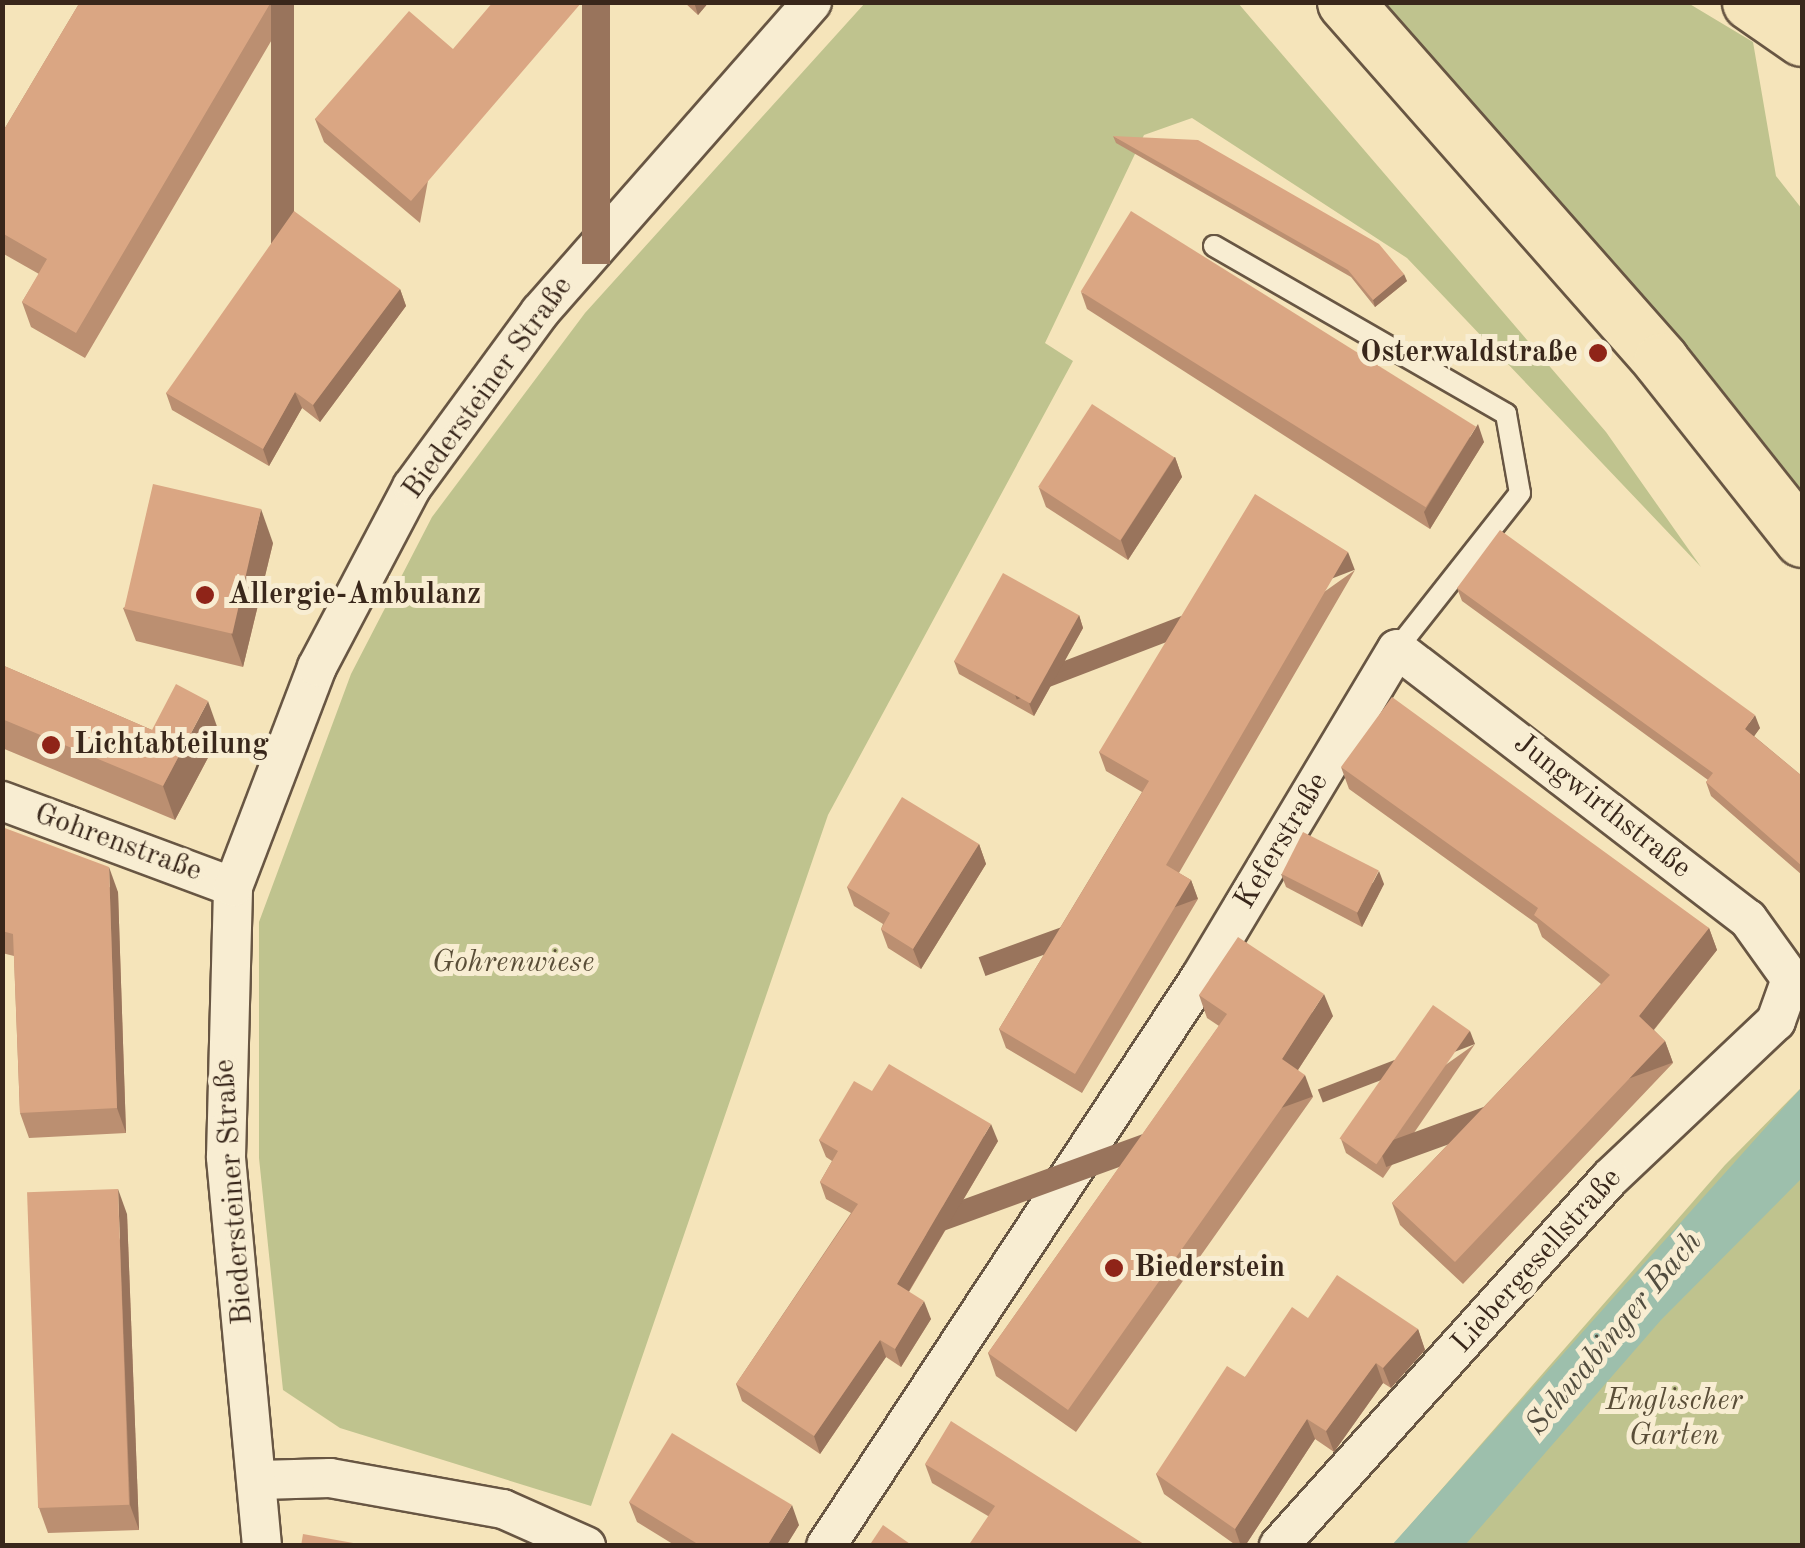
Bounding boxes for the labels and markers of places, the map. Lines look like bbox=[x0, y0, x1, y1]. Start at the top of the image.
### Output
place label: Osterwaldstraße bbox=[1360, 335, 1578, 371]
marker: Osterwaldstraße bbox=[1587, 342, 1609, 364]
place label: Allergie-Ambulanz bbox=[228, 577, 481, 613]
marker: Allergie-Ambulanz bbox=[192, 582, 218, 608]
place label: Lichtabteilung bbox=[74, 727, 269, 763]
marker: Lichtabteilung bbox=[38, 732, 64, 758]
place label: Biederstein bbox=[1134, 1250, 1285, 1286]
marker: Biederstein bbox=[1103, 1257, 1125, 1279]

